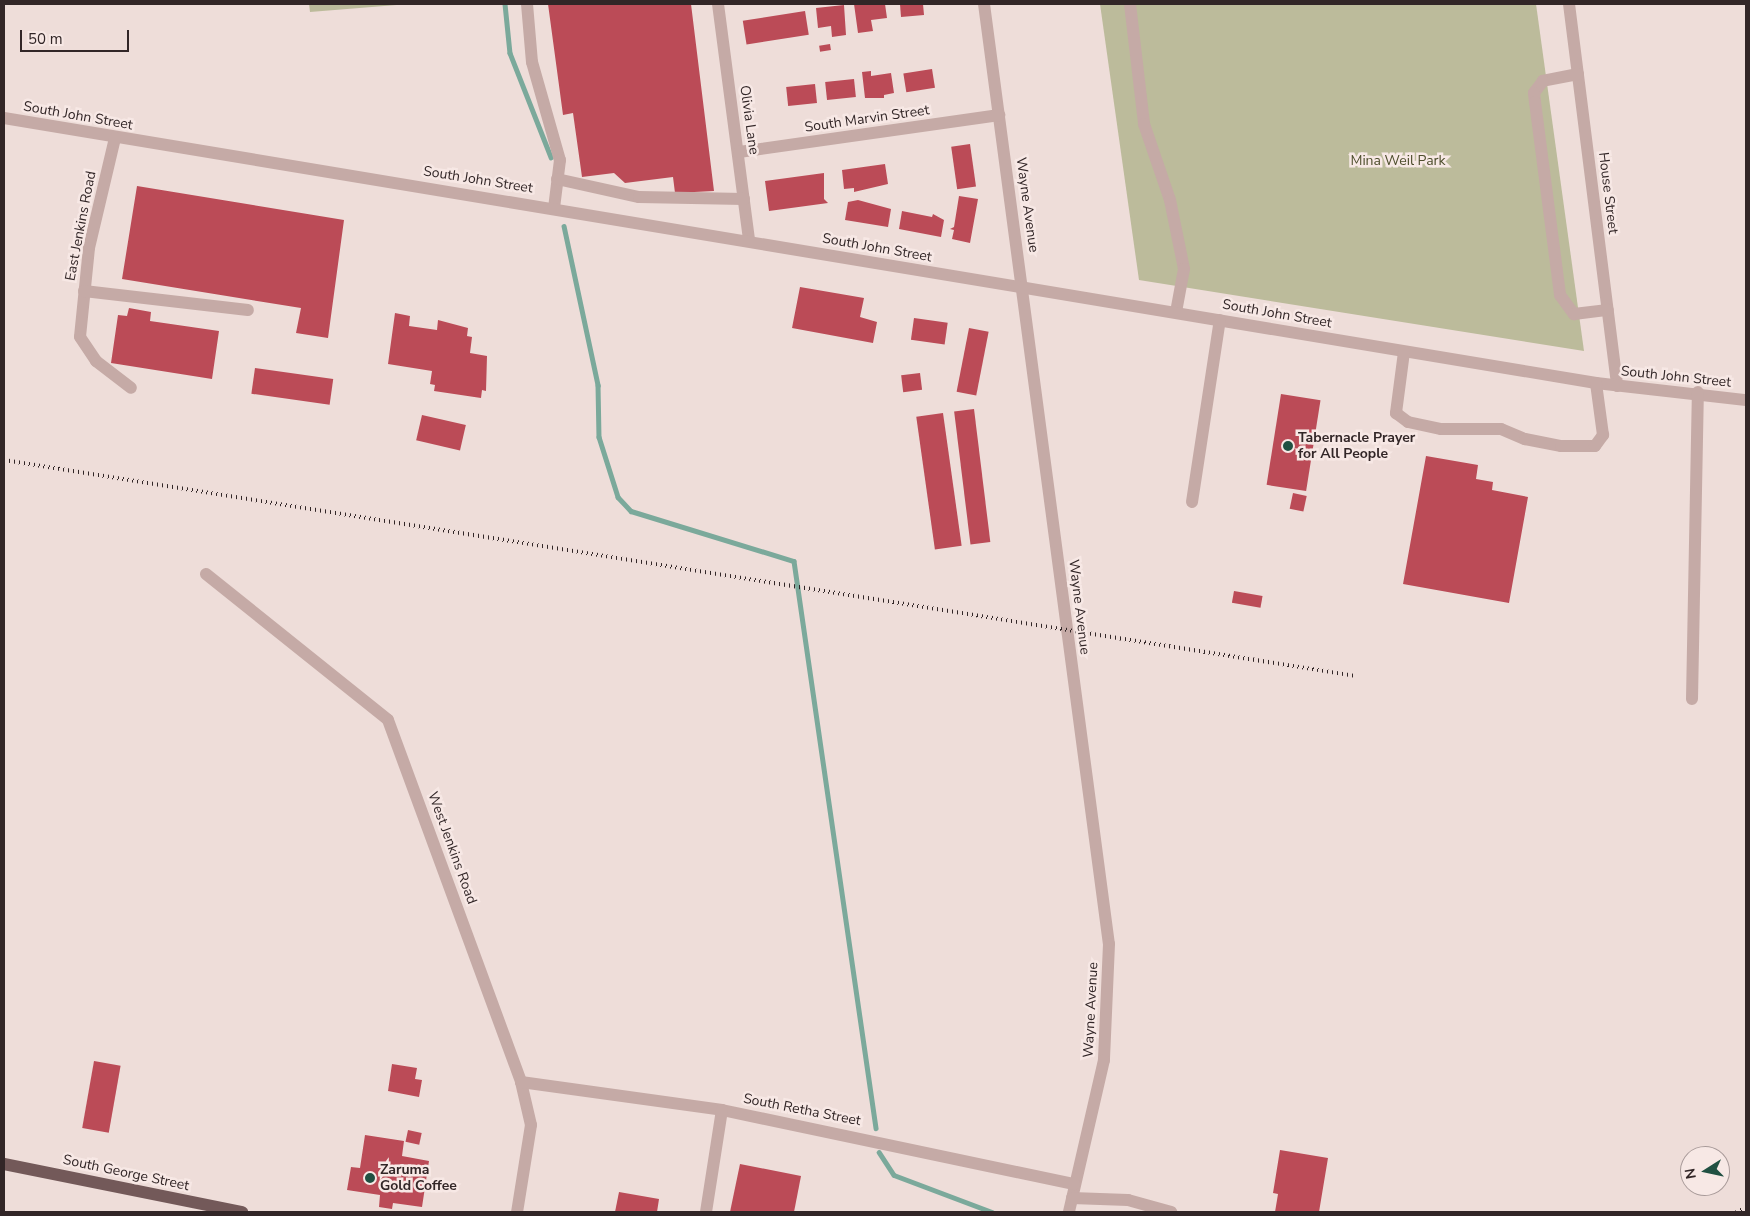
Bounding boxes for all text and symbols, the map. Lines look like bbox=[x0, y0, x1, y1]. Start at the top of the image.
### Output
scale bar bbox=[22, 20, 131, 52]
text: 50 m bbox=[28, 29, 63, 49]
street label: Olivia Lane bbox=[736, 84, 762, 156]
street label: South John Street bbox=[22, 98, 134, 134]
street label: South Marvin Street bbox=[804, 102, 930, 136]
street label: House Street bbox=[1595, 151, 1621, 235]
park label: Mina Weil Park bbox=[1350, 153, 1446, 169]
street label: Wayne Avenue bbox=[1012, 156, 1042, 254]
street label: South John Street bbox=[422, 163, 534, 197]
street label: East Jenkins Road bbox=[62, 170, 100, 282]
street label: South John Street bbox=[821, 230, 933, 266]
street label: South John Street bbox=[1221, 296, 1333, 332]
street label: South John Street bbox=[1620, 363, 1732, 391]
place label: Tabernacle Prayer for All People bbox=[1298, 430, 1415, 462]
marker: Tabernacle Prayer for All People bbox=[1282, 440, 1294, 452]
street label: Wayne Avenue bbox=[1065, 558, 1093, 656]
street label: West Jenkins Road bbox=[424, 790, 480, 906]
street label: Wayne Avenue bbox=[1080, 962, 1102, 1058]
street label: South Retha Street bbox=[742, 1090, 862, 1130]
north arrow bbox=[1680, 1146, 1730, 1196]
street label: South George Street bbox=[61, 1151, 191, 1195]
place label: Zaruma Gold Coffee bbox=[380, 1162, 457, 1194]
text: N bbox=[1680, 1167, 1701, 1180]
marker: Zaruma Gold Coffee bbox=[364, 1172, 376, 1184]

